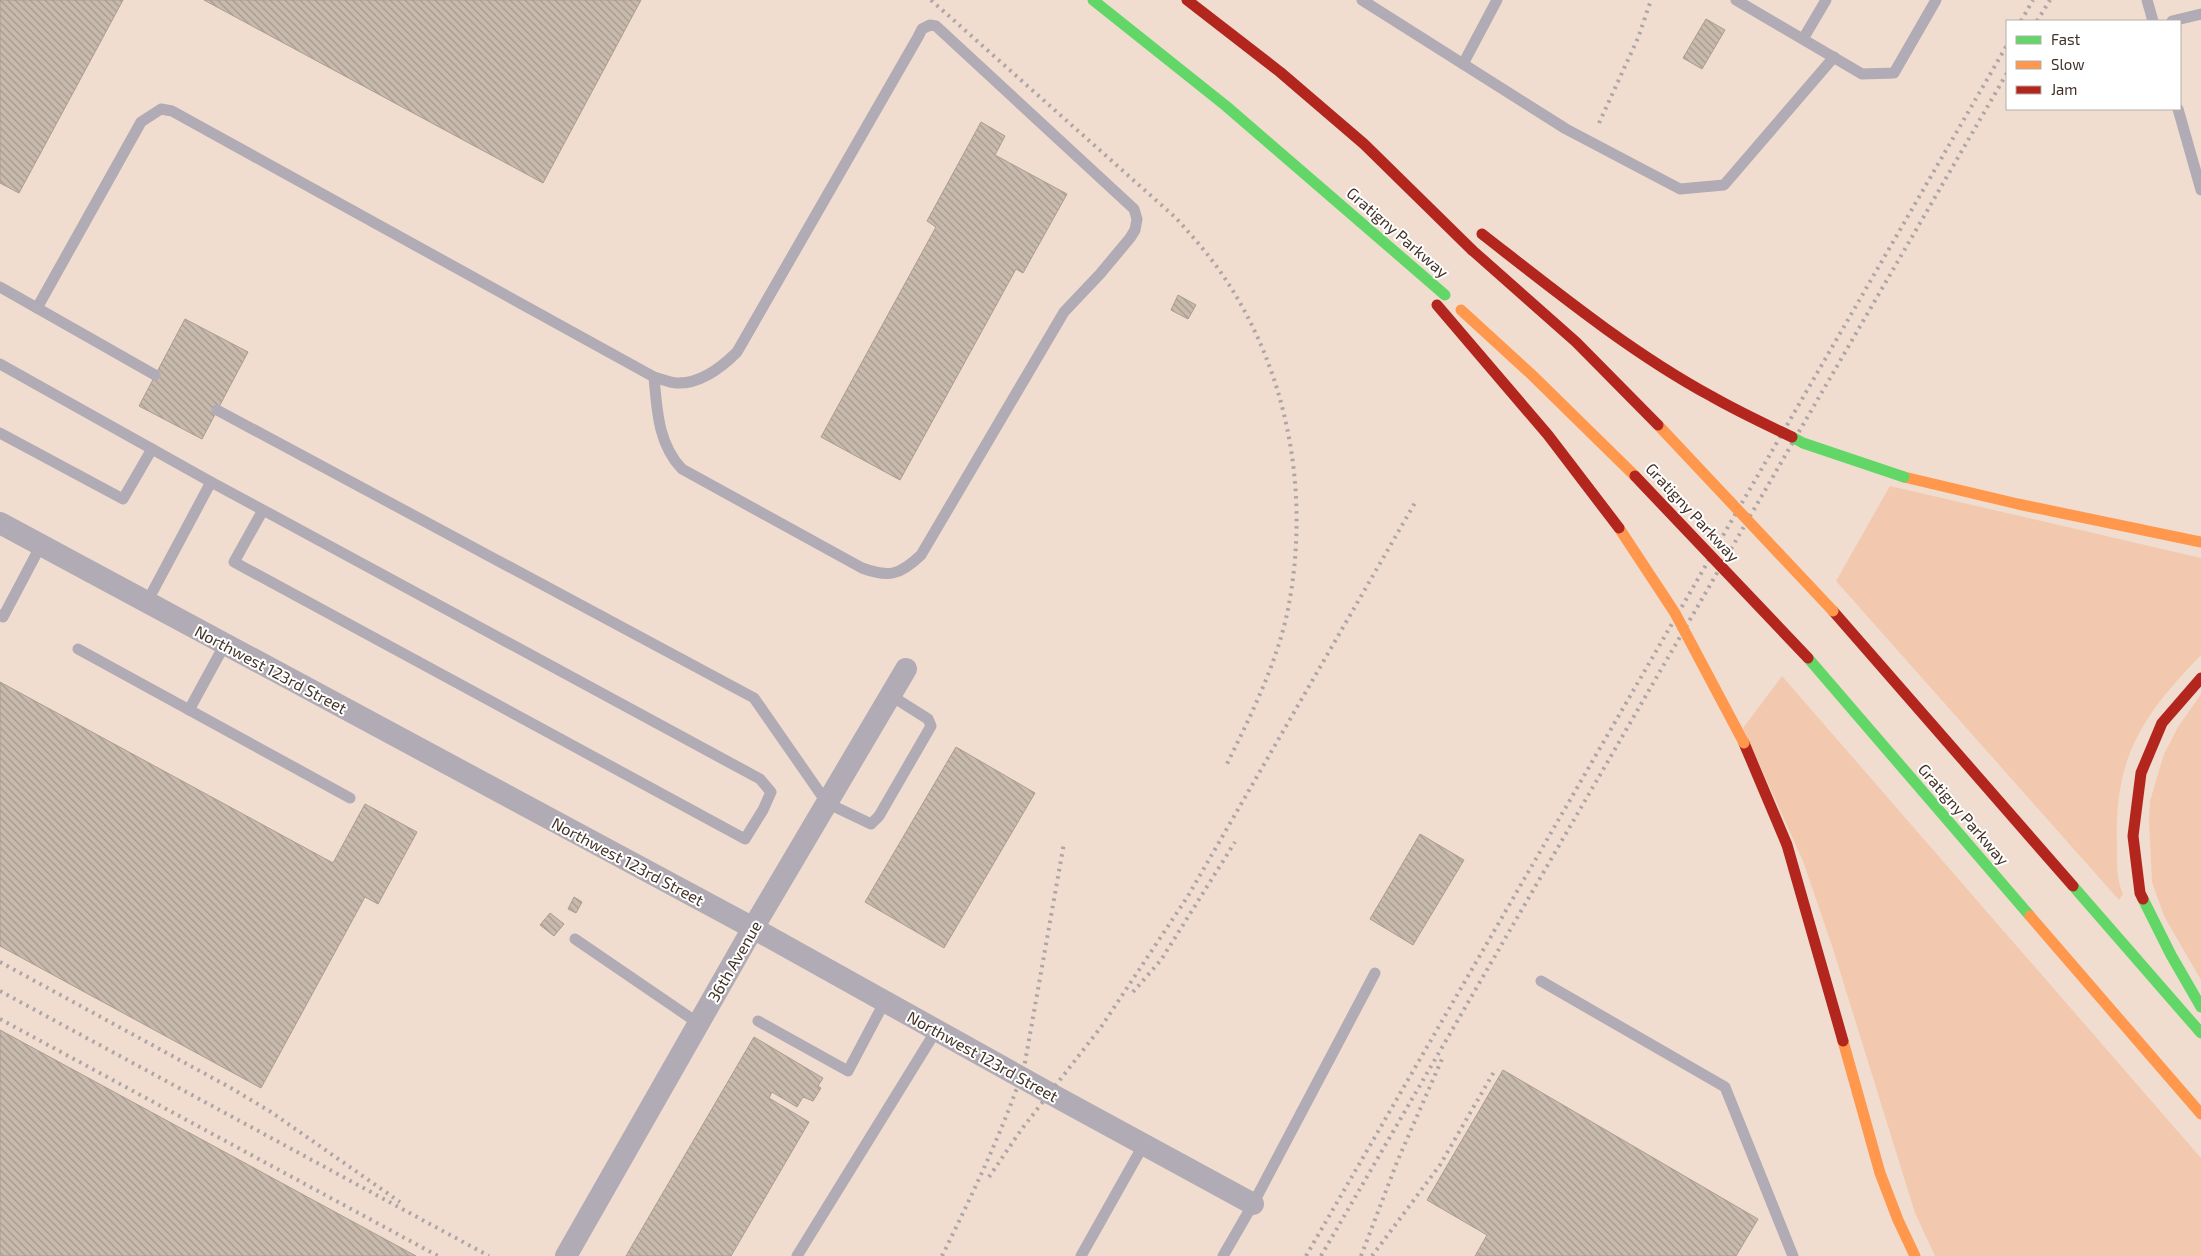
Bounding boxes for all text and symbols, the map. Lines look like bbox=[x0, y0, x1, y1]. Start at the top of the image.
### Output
legend bbox=[2006, 20, 2181, 110]
text: Fast bbox=[2051, 30, 2081, 48]
text: Slow bbox=[2051, 55, 2085, 73]
text: Jam bbox=[2051, 80, 2077, 98]
street label: Gratigny Parkway bbox=[1343, 183, 1453, 282]
street label: Gratigny Parkway bbox=[1642, 459, 1744, 566]
street label: Northwest 123rd Street bbox=[192, 621, 350, 717]
street label: Gratigny Parkway bbox=[1915, 759, 2014, 869]
street label: Northwest 123rd Street bbox=[549, 813, 707, 909]
street label: 36th Avenue bbox=[703, 917, 765, 1005]
street label: Northwest 123rd Street bbox=[904, 1007, 1062, 1105]

